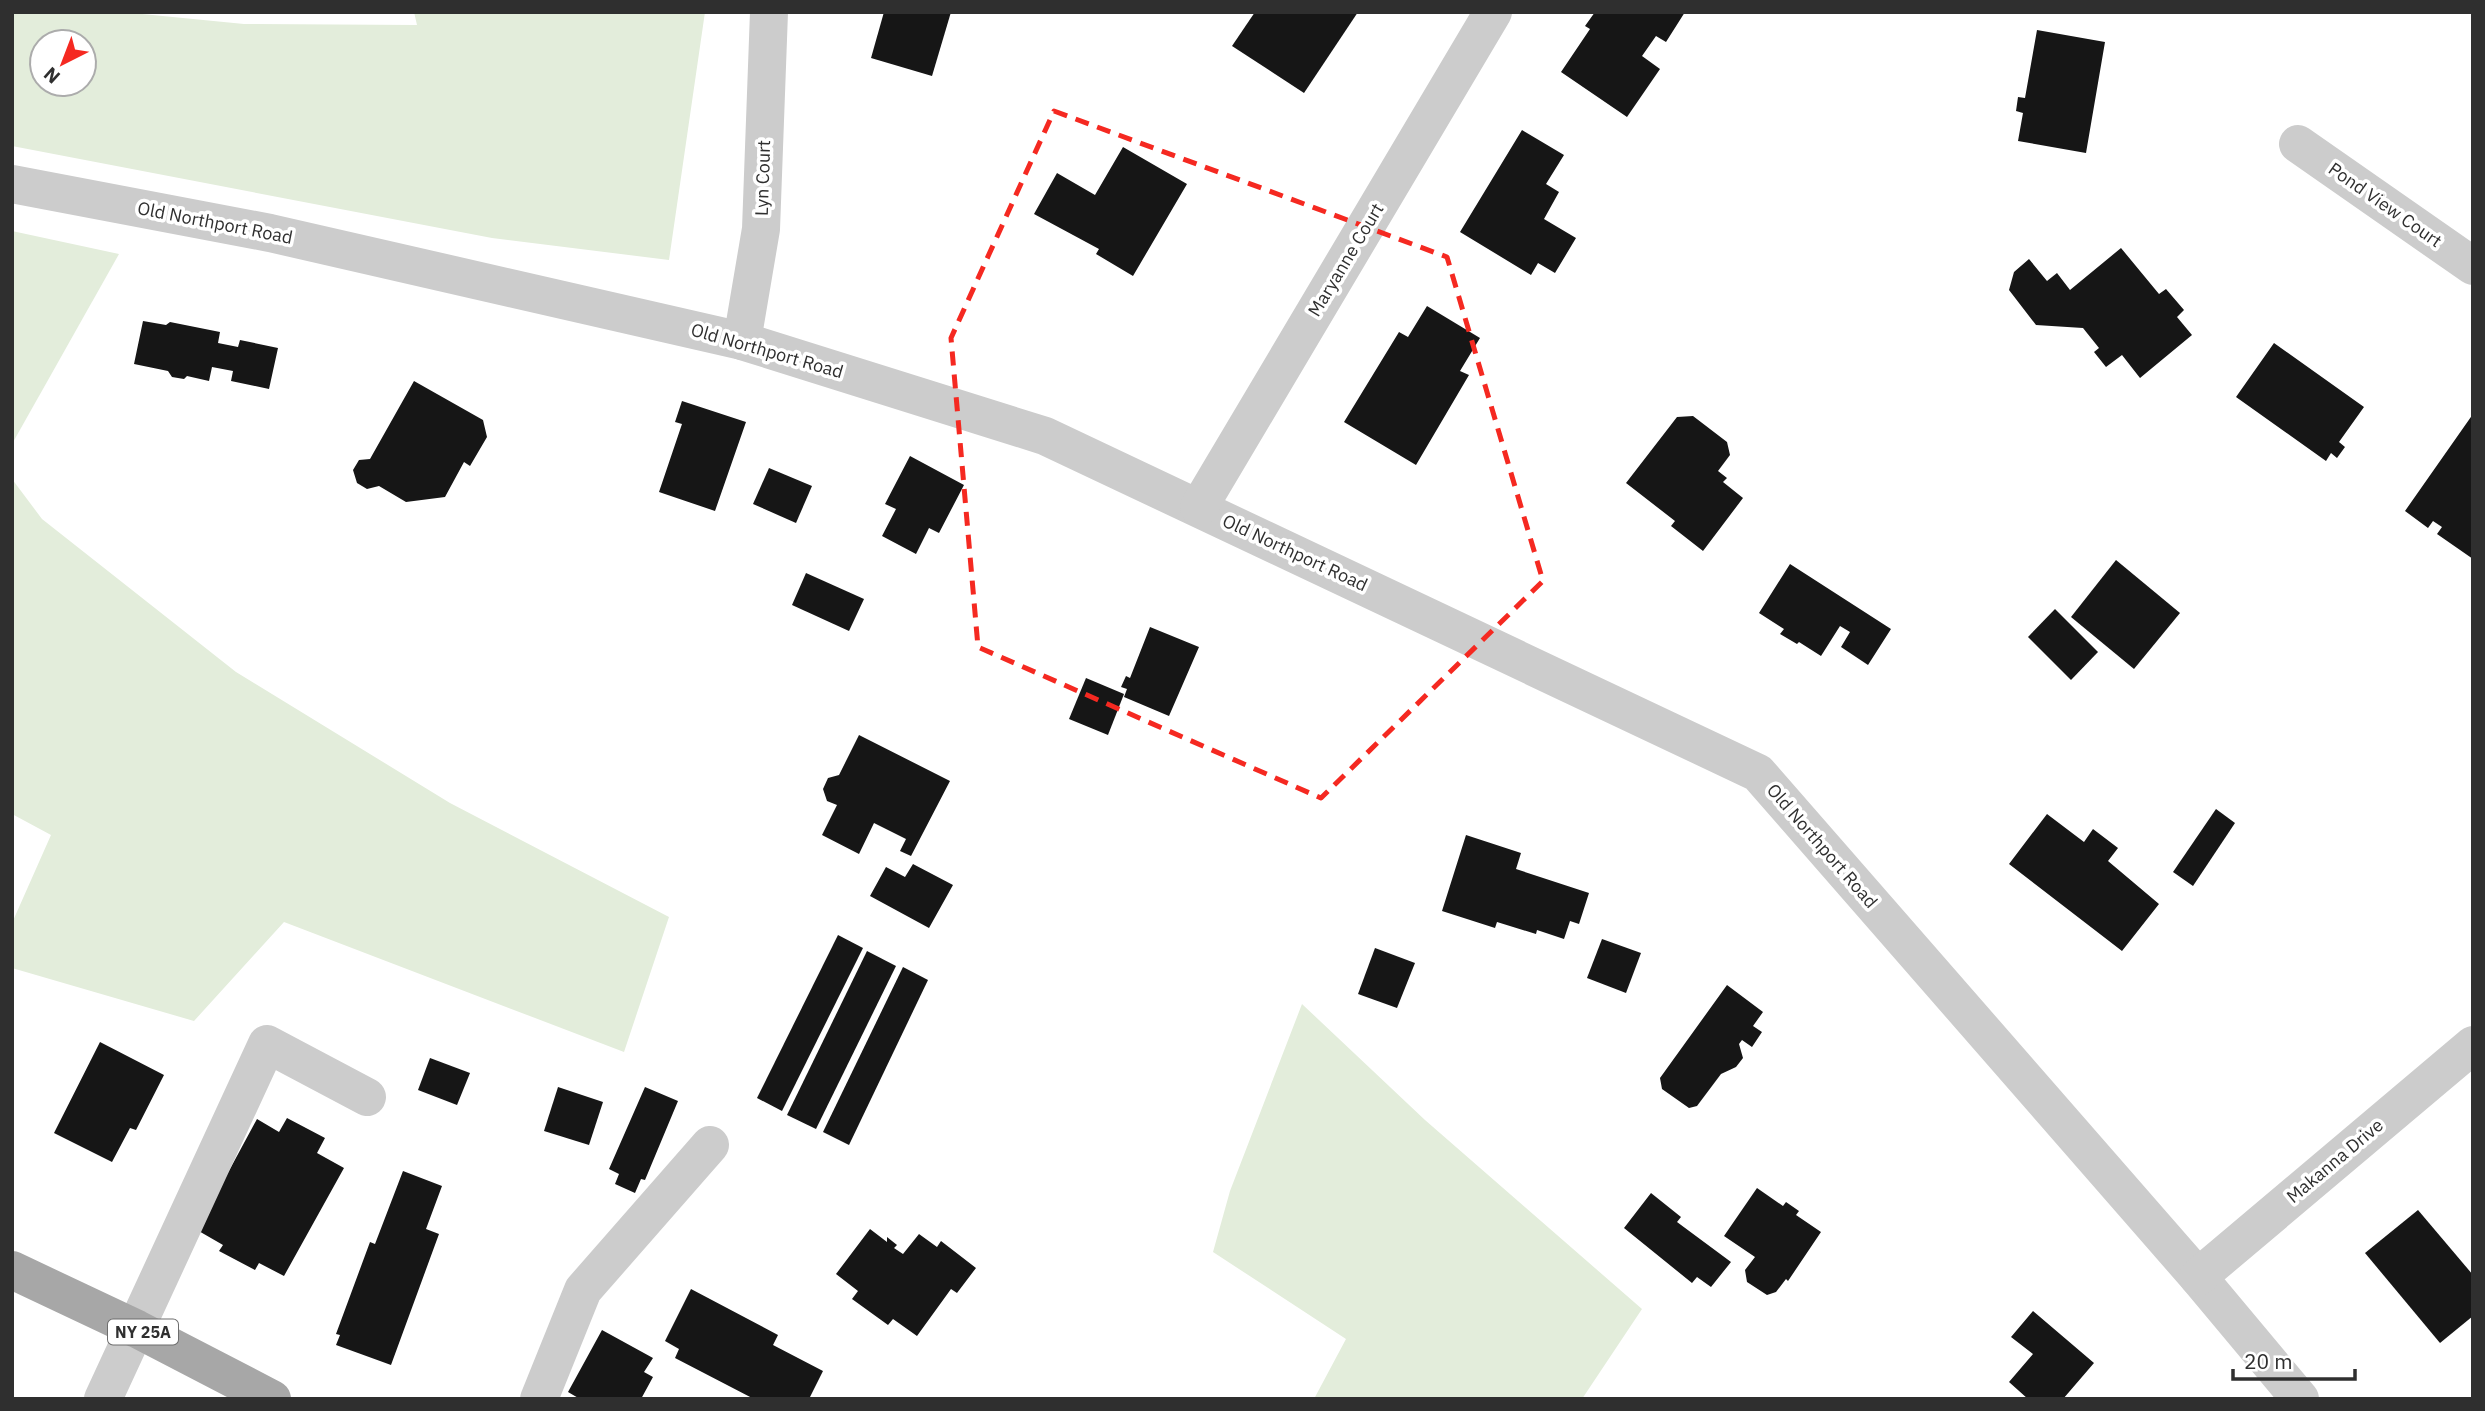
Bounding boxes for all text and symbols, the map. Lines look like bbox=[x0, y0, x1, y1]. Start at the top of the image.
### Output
north arrow bbox=[28, 28, 98, 98]
text: N bbox=[38, 62, 65, 89]
street label: Lyn Court bbox=[750, 139, 775, 216]
street label: Pond View Court bbox=[2324, 157, 2446, 252]
street label: Old Northport Road bbox=[136, 196, 295, 249]
street label: Maryanne Court bbox=[1303, 199, 1388, 321]
street label: Old Northport Road bbox=[688, 318, 846, 383]
street label: Old Northport Road bbox=[1219, 509, 1371, 596]
street label: Old Northport Road bbox=[1762, 779, 1883, 913]
street label: Makanna Drive bbox=[2282, 1113, 2388, 1208]
road number: NY 25A bbox=[108, 1320, 178, 1344]
scale bar bbox=[2233, 1338, 2356, 1382]
text: 20 m bbox=[2244, 1347, 2293, 1375]

